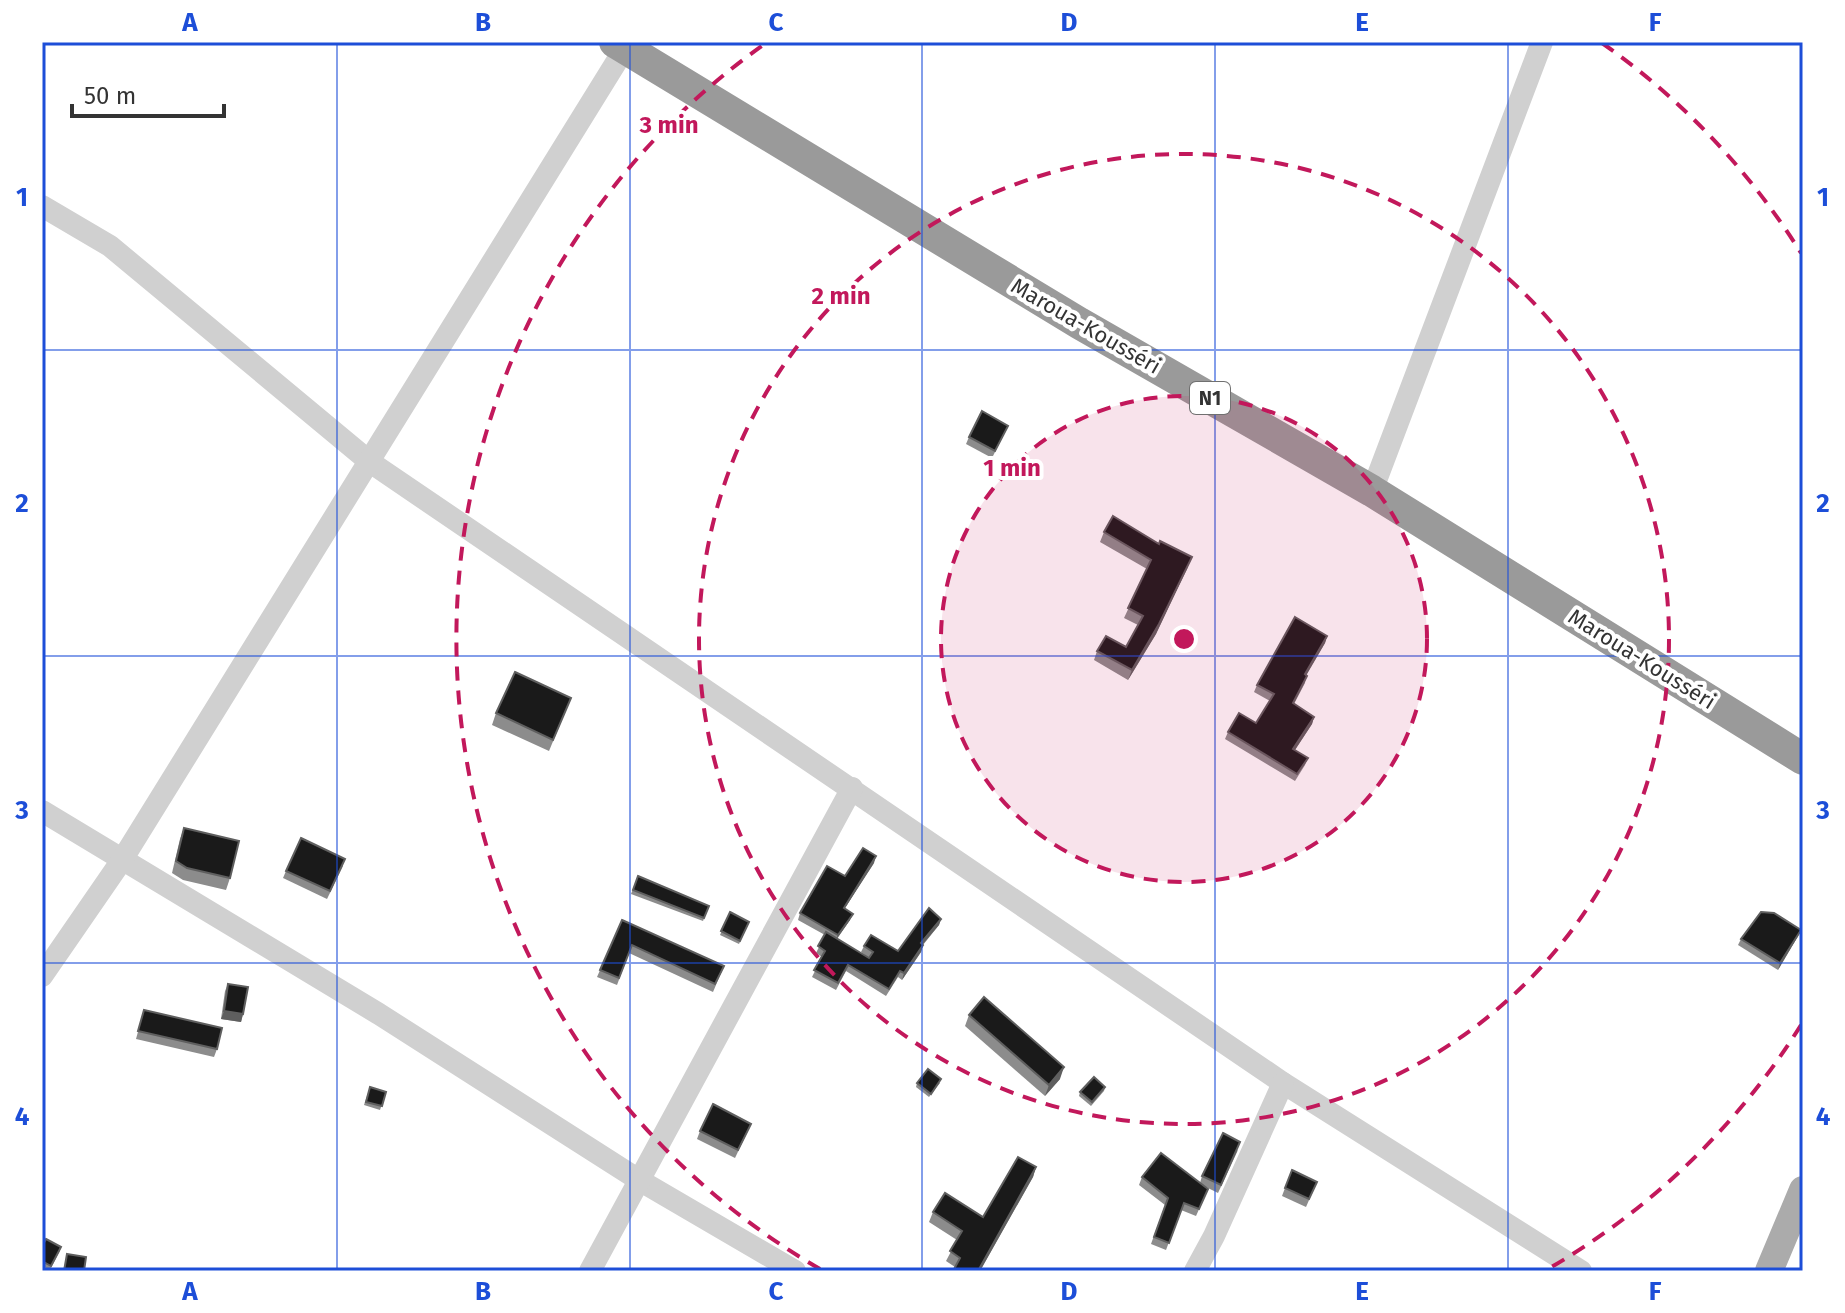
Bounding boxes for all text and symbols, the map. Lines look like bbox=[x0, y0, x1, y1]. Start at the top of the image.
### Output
text: A bbox=[181, 7, 198, 38]
text: B bbox=[475, 7, 491, 38]
text: C bbox=[769, 7, 784, 38]
text: D bbox=[1061, 7, 1078, 38]
text: E bbox=[1355, 7, 1369, 38]
text: F bbox=[1649, 7, 1662, 38]
scale bar bbox=[72, 68, 224, 118]
text: 50 m bbox=[84, 82, 136, 110]
text: 3 min bbox=[638, 111, 699, 139]
text: 1 bbox=[16, 182, 28, 213]
text: 1 bbox=[1817, 182, 1829, 213]
street label: Maroua-Kousséri bbox=[1006, 272, 1166, 380]
text: 2 min bbox=[812, 282, 871, 310]
road number: N1 bbox=[1190, 382, 1230, 414]
text: 1 min bbox=[983, 454, 1041, 482]
text: 2 bbox=[15, 488, 29, 519]
text: 2 bbox=[1816, 488, 1830, 519]
street label: Maroua-Kousséri bbox=[1563, 603, 1721, 715]
centre of rings bbox=[1170, 625, 1198, 653]
text: 3 bbox=[14, 795, 29, 826]
text: 3 bbox=[1815, 795, 1830, 826]
text: 4 bbox=[15, 1101, 30, 1132]
text: 4 bbox=[1816, 1101, 1831, 1132]
text: A bbox=[181, 1276, 198, 1307]
text: B bbox=[475, 1276, 491, 1307]
text: C bbox=[769, 1276, 784, 1307]
text: D bbox=[1061, 1276, 1078, 1307]
text: E bbox=[1355, 1276, 1369, 1307]
text: F bbox=[1649, 1276, 1662, 1307]

